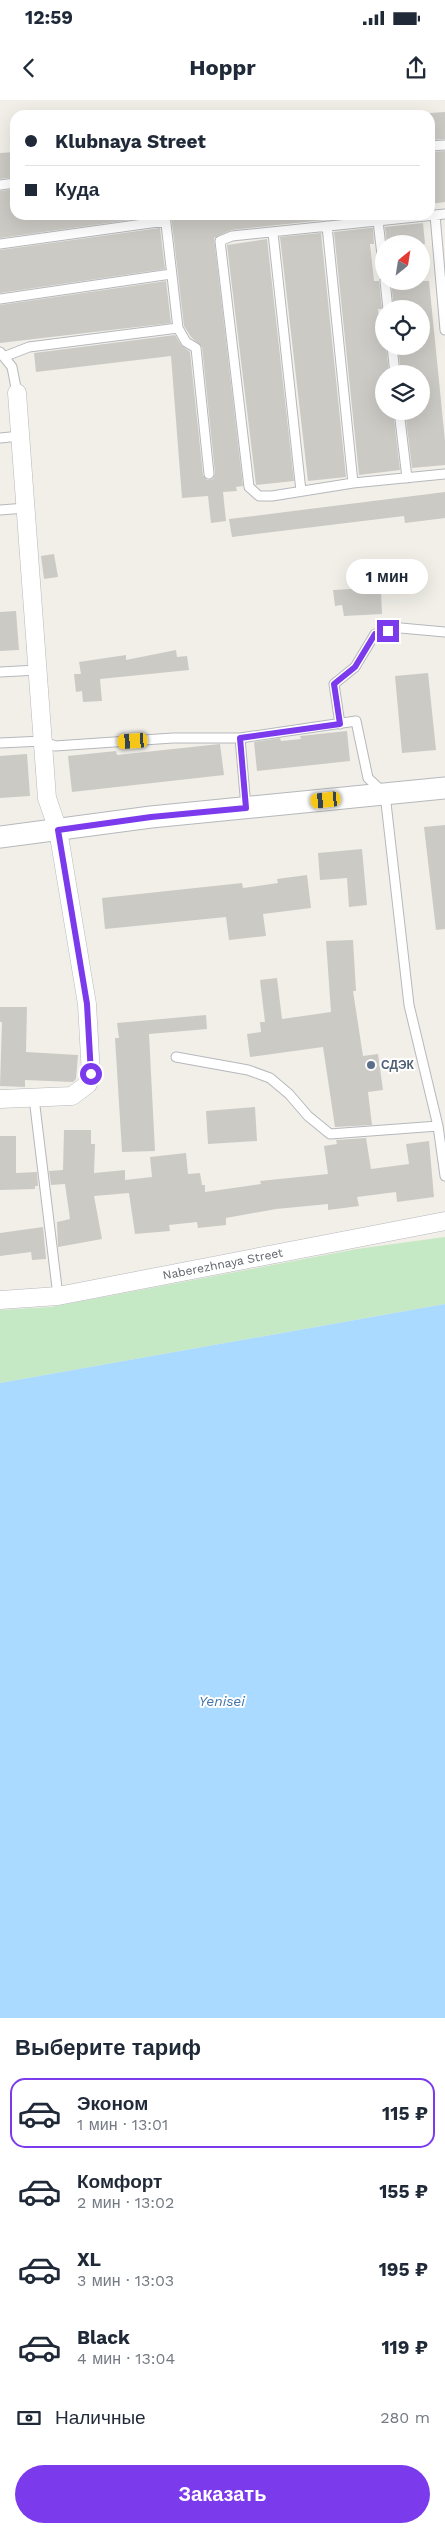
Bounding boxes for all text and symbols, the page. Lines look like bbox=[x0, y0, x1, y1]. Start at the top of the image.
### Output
text: 12:59 bbox=[25, 6, 73, 29]
icon: back bbox=[15, 54, 43, 82]
icon: share bbox=[402, 54, 430, 82]
text: Hoppr bbox=[189, 55, 256, 80]
text: Klubnaya Street bbox=[55, 130, 206, 153]
text: Куда bbox=[55, 178, 99, 201]
north arrow bbox=[375, 235, 430, 290]
map controls bbox=[375, 235, 430, 420]
button: locate bbox=[375, 300, 430, 355]
button: layers bbox=[375, 365, 430, 420]
callout: 1 мин bbox=[347, 558, 429, 594]
text: 1 мин bbox=[366, 567, 408, 586]
route end bbox=[377, 620, 399, 642]
car bbox=[117, 732, 148, 750]
car bbox=[310, 791, 341, 809]
place label: СДЭК bbox=[381, 1058, 415, 1072]
marker: СДЭК bbox=[365, 1059, 377, 1071]
route start bbox=[80, 1063, 102, 1085]
street label: Naberezhnaya Street bbox=[161, 1246, 284, 1283]
water label: Yenisei bbox=[199, 1693, 245, 1709]
text: Выберите тариф bbox=[15, 2035, 201, 2060]
icon: car bbox=[17, 2091, 62, 2136]
text: Эконом bbox=[77, 2092, 148, 2115]
text: 115 ₽ bbox=[382, 2102, 428, 2125]
text: 1 мин · 13:01 bbox=[77, 2115, 168, 2134]
icon: car bbox=[17, 2169, 62, 2214]
text: Комфорт bbox=[77, 2170, 162, 2193]
text: 155 ₽ bbox=[379, 2180, 428, 2203]
text: 2 мин · 13:02 bbox=[77, 2193, 174, 2212]
icon: car bbox=[17, 2247, 62, 2292]
text: XL bbox=[77, 2248, 101, 2271]
text: 195 ₽ bbox=[379, 2258, 428, 2281]
text: 3 мин · 13:03 bbox=[77, 2271, 174, 2290]
icon: car bbox=[17, 2325, 62, 2370]
text: Black bbox=[77, 2326, 130, 2349]
text: 119 ₽ bbox=[381, 2336, 428, 2359]
text: 4 мин · 13:04 bbox=[77, 2349, 175, 2368]
icon: cash bbox=[15, 2404, 43, 2432]
text: Наличные bbox=[55, 2406, 146, 2429]
text: 280 m bbox=[380, 2408, 430, 2427]
button: Заказать bbox=[15, 2465, 430, 2523]

